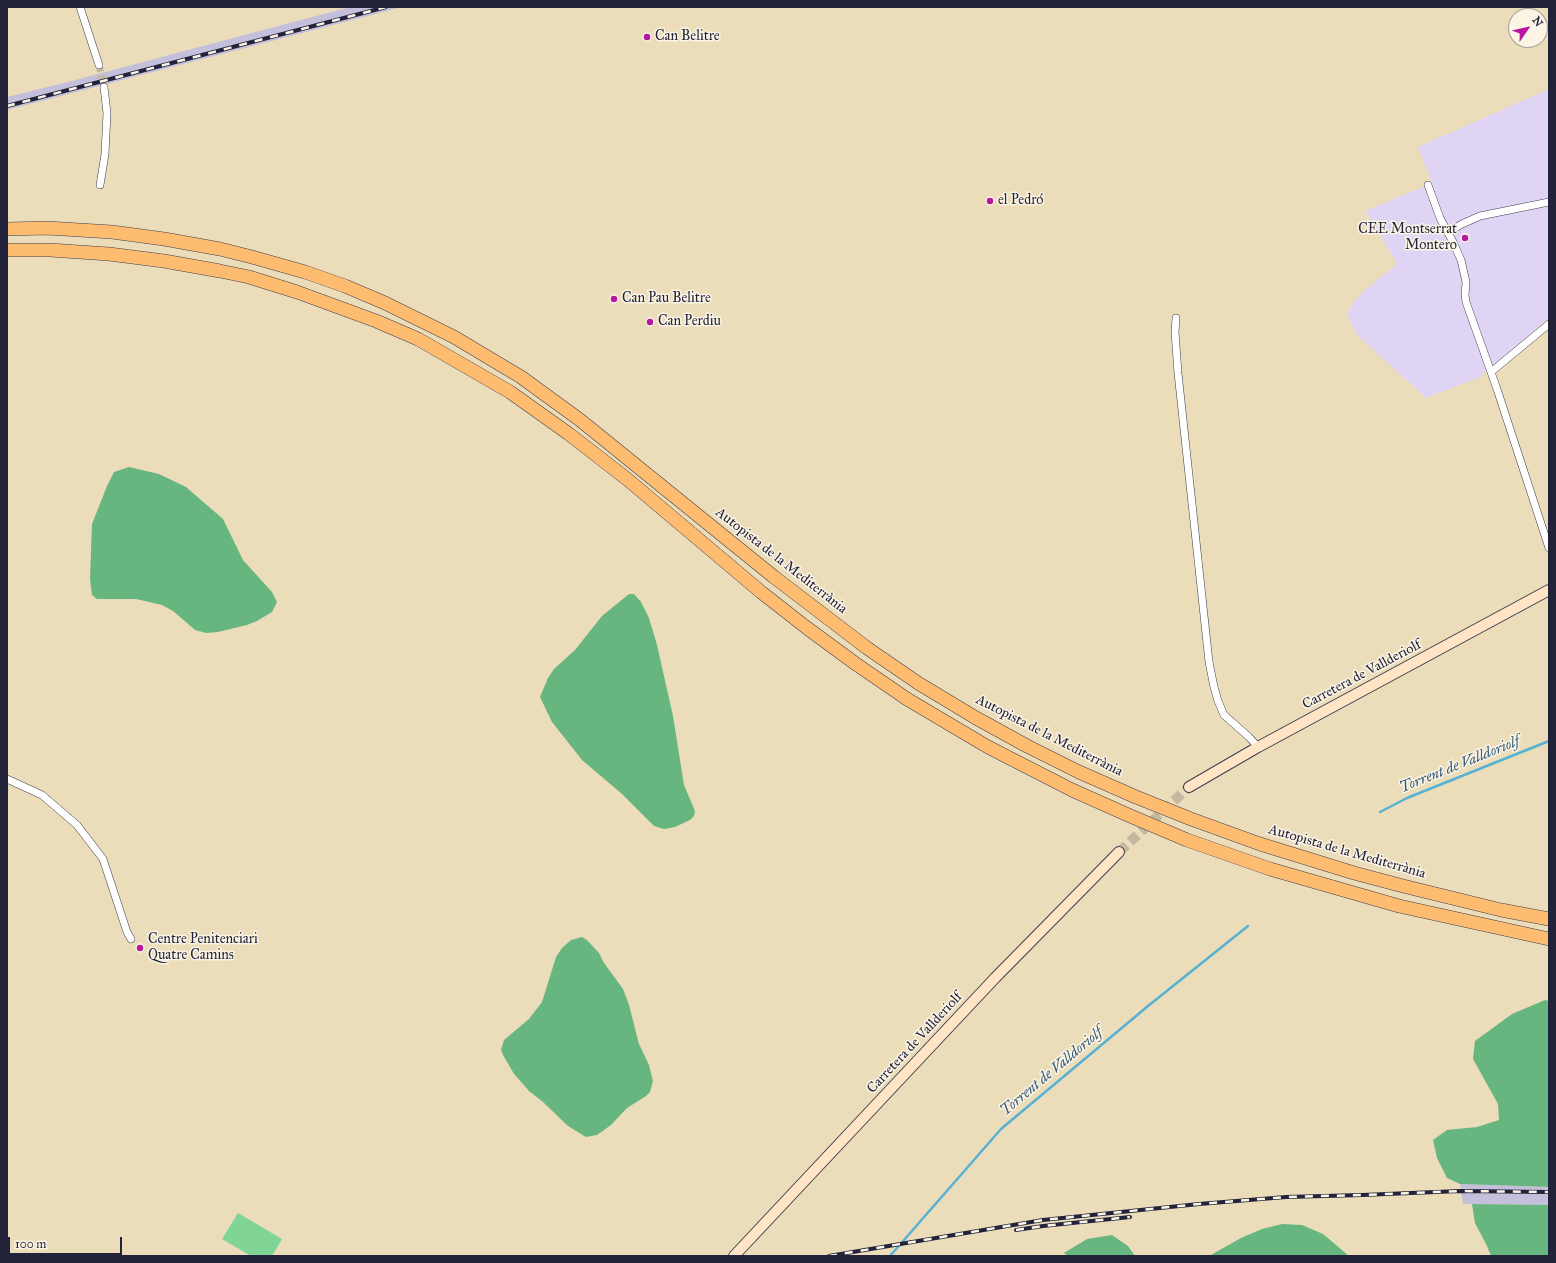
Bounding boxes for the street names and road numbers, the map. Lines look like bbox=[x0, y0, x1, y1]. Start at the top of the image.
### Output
street label: Autopista de la Mediterrània bbox=[712, 504, 850, 618]
street label: Carretera de Vallderiolf bbox=[1300, 637, 1424, 713]
street label: Autopista de la Mediterrània bbox=[973, 692, 1125, 780]
street label: Autopista de la Mediterrània bbox=[1266, 821, 1428, 883]
street label: Carretera de Vallderiolf bbox=[864, 989, 966, 1097]

